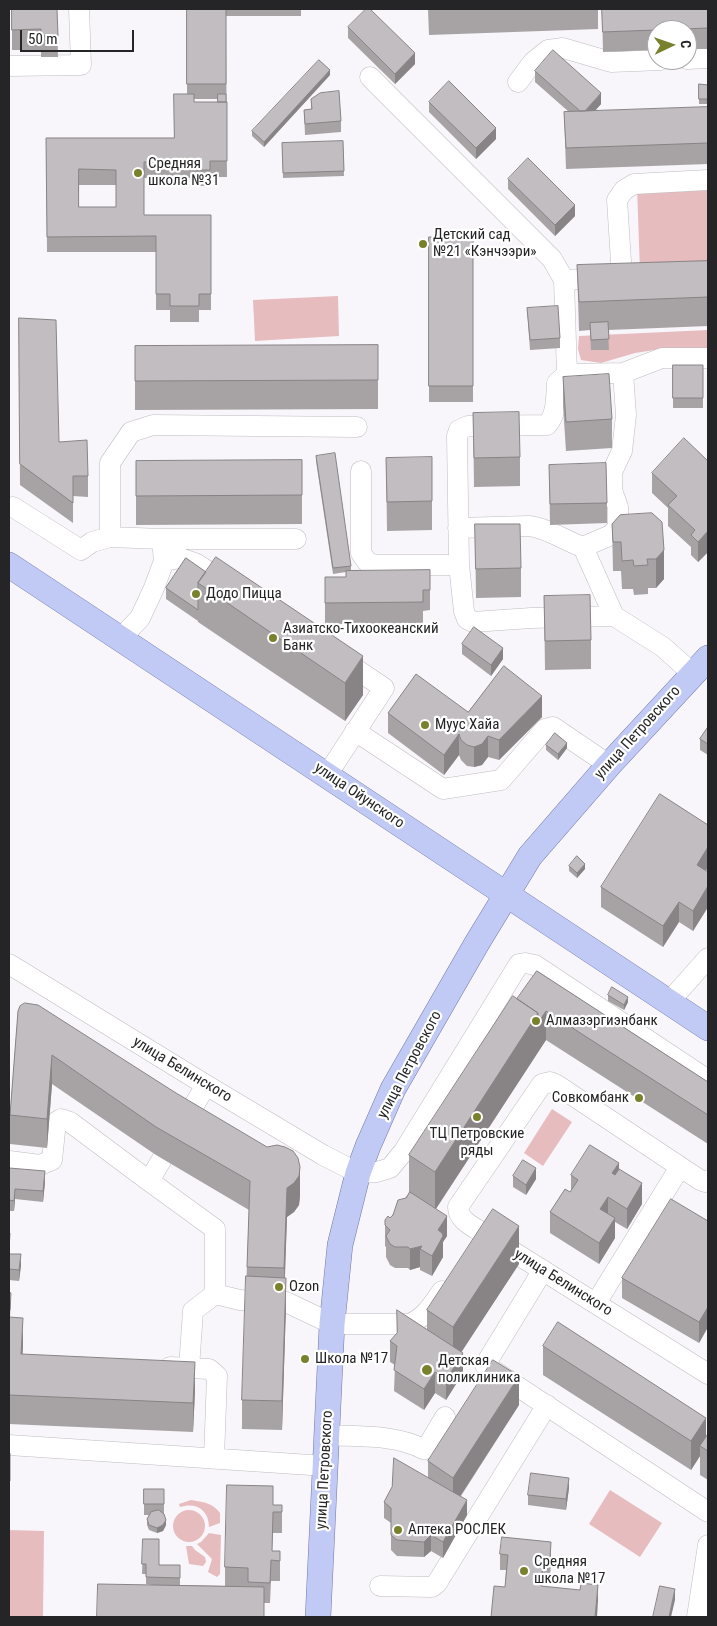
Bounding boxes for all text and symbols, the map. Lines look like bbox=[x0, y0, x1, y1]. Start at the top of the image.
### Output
scale bar bbox=[22, 20, 136, 52]
north arrow bbox=[647, 20, 697, 70]
text: 50 m bbox=[28, 30, 58, 48]
text: С bbox=[678, 40, 694, 49]
place label: Средняя школа №31 bbox=[148, 155, 219, 190]
marker: Средняя школа №31 bbox=[132, 167, 144, 179]
place label: Детский сад №21 «Кэнчээри» bbox=[433, 226, 537, 261]
marker: Детский сад №21 «Кэнчээри» bbox=[417, 238, 429, 250]
place label: Додо Пицца bbox=[206, 585, 282, 603]
marker: Додо Пицца bbox=[190, 588, 202, 600]
place label: Азиатско-Тихоокеанский Банк bbox=[283, 620, 439, 655]
marker: Азиатско-Тихоокеанский Банк bbox=[267, 632, 279, 644]
street label: улица Петровского bbox=[591, 683, 685, 783]
place label: Муус Хайа bbox=[435, 716, 499, 734]
marker: Муус Хайа bbox=[419, 719, 431, 731]
street label: улица Ойунского bbox=[311, 759, 407, 833]
street label: улица Петровского bbox=[374, 1008, 446, 1122]
place label: Алмазэргиэнбанк bbox=[546, 1012, 658, 1030]
marker: Алмазэргиэнбанк bbox=[530, 1015, 542, 1027]
street label: улица Белинского bbox=[129, 1033, 235, 1107]
place label: Совкомбанк bbox=[552, 1089, 629, 1107]
marker: Совкомбанк bbox=[633, 1092, 645, 1104]
marker: ТЦ Петровские ряды bbox=[471, 1111, 483, 1123]
place label: ТЦ Петровские ряды bbox=[430, 1125, 524, 1160]
street label: улица Белинского bbox=[511, 1246, 615, 1320]
place label: Ozon bbox=[289, 1278, 319, 1296]
marker: Ozon bbox=[273, 1281, 285, 1293]
place label: Школа №17 bbox=[315, 1350, 388, 1368]
place label: Детская поликлиника bbox=[438, 1352, 521, 1387]
marker: Школа №17 bbox=[299, 1353, 311, 1365]
marker: Детская поликлиника bbox=[420, 1363, 434, 1377]
street label: улица Петровского bbox=[313, 1410, 337, 1530]
place label: Аптека РОСЛЕК bbox=[408, 1521, 506, 1539]
marker: Аптека РОСЛЕК bbox=[392, 1524, 404, 1536]
place label: Средняя школа №17 bbox=[534, 1553, 605, 1588]
marker: Средняя школа №17 bbox=[518, 1565, 530, 1577]

